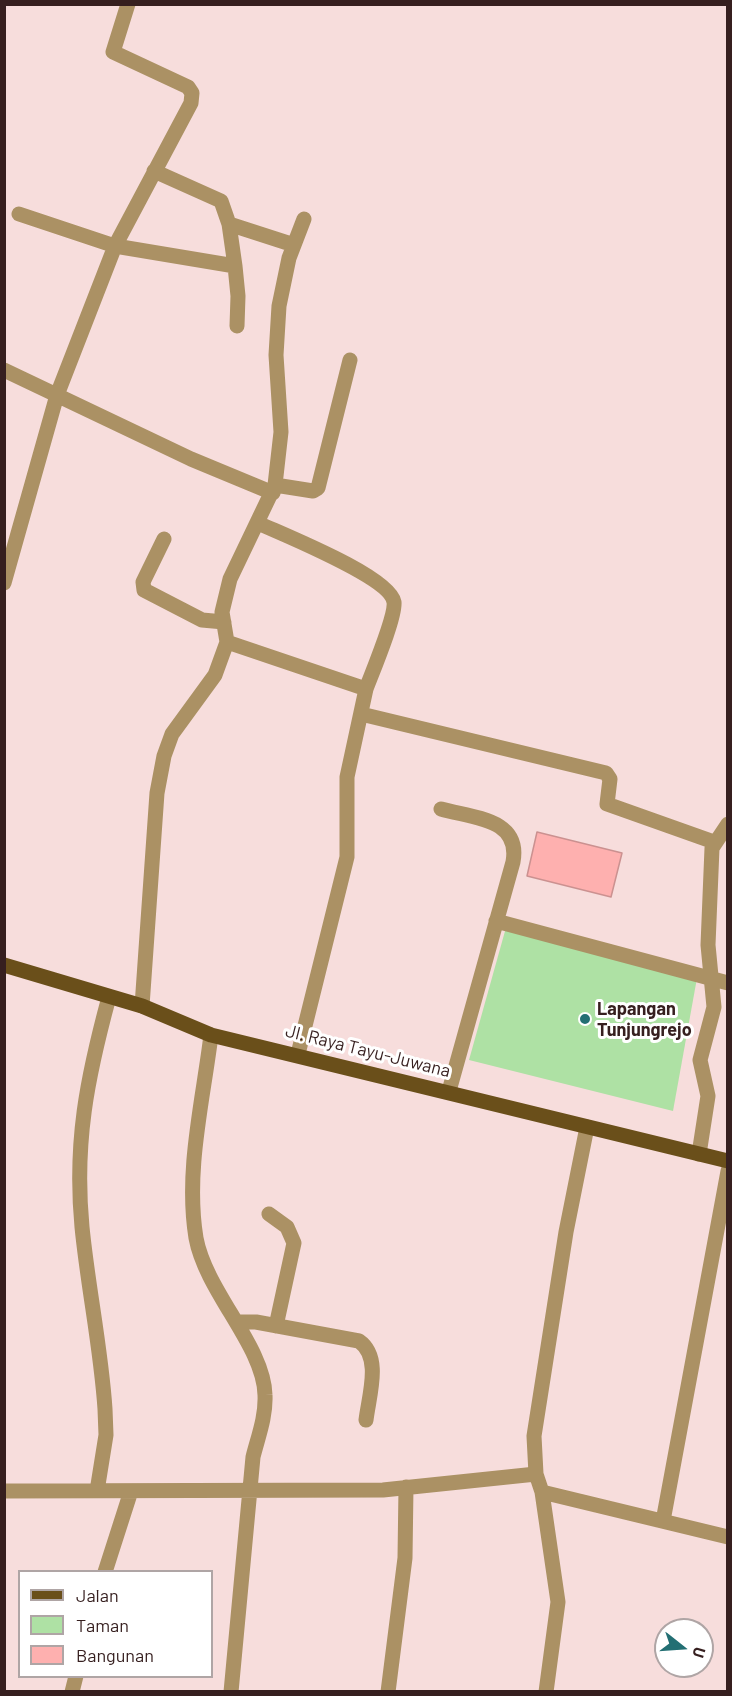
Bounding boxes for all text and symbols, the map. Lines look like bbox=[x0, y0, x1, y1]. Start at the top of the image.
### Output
place label: Lapangan Tunjungrejo bbox=[597, 998, 692, 1040]
marker: Lapangan Tunjungrejo bbox=[578, 1012, 592, 1026]
street label: Jl. Raya Tayu-Juwana bbox=[283, 1020, 453, 1082]
legend bbox=[18, 1570, 213, 1678]
text: Jalan bbox=[76, 1584, 119, 1606]
text: Taman bbox=[76, 1614, 129, 1636]
north arrow bbox=[654, 1618, 714, 1678]
text: Bangunan bbox=[76, 1644, 154, 1666]
text: U bbox=[689, 1645, 710, 1660]

